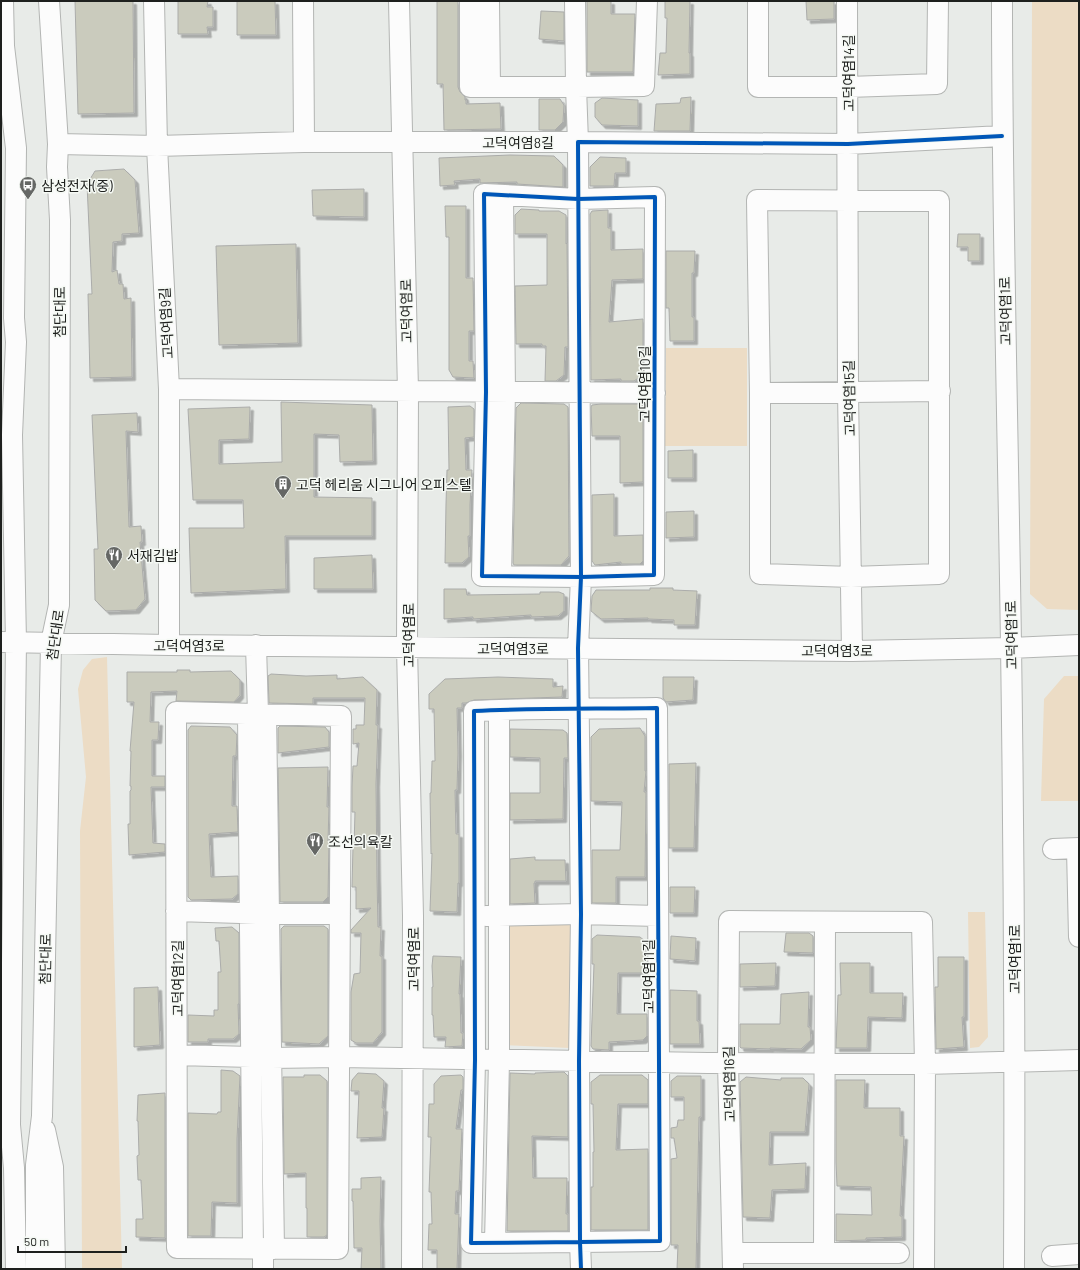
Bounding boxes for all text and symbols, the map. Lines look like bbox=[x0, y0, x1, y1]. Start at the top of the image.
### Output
street label: 고덕여염14길 bbox=[840, 34, 857, 112]
street label: 고덕여염8길 bbox=[482, 134, 554, 151]
bus stop icon: 삼성전자(중) bbox=[18, 175, 38, 200]
place label: 삼성전자(중) bbox=[41, 177, 113, 194]
street label: 고덕여염1로 bbox=[996, 276, 1014, 346]
street label: 고덕여염로 bbox=[397, 279, 415, 343]
street label: 첨단대로 bbox=[51, 286, 68, 338]
street label: 고덕여염9길 bbox=[156, 287, 176, 359]
street label: 고덕여염10길 bbox=[636, 345, 653, 423]
street label: 고덕여염15길 bbox=[840, 360, 858, 436]
building icon: 고덕 헤리움 시그니어 오피스텔 bbox=[273, 474, 293, 499]
place label: 고덕 헤리움 시그니어 오피스텔 bbox=[296, 476, 472, 493]
restaurant icon: 서재김밥 bbox=[104, 545, 124, 570]
place label: 서재김밥 bbox=[127, 547, 179, 564]
street label: 고덕여염1로 bbox=[1002, 600, 1020, 670]
street label: 고덕여염로 bbox=[400, 603, 417, 667]
street label: 첨단대로 bbox=[43, 608, 67, 662]
street label: 고덕여염3로 bbox=[153, 637, 225, 654]
street label: 고덕여염3로 bbox=[477, 640, 549, 657]
street label: 고덕여염3로 bbox=[801, 642, 873, 659]
restaurant icon: 조선의육칼 bbox=[305, 831, 325, 856]
place label: 조선의육칼 bbox=[328, 833, 393, 850]
street label: 고덕여염1로 bbox=[1006, 924, 1023, 994]
street label: 고덕여염로 bbox=[405, 927, 422, 991]
street label: 첨단대로 bbox=[36, 933, 54, 985]
street label: 고덕여염11길 bbox=[640, 939, 657, 1013]
street label: 고덕여염12길 bbox=[169, 940, 186, 1016]
street label: 고덕여염16길 bbox=[720, 1046, 738, 1122]
scale bar bbox=[18, 1228, 126, 1254]
text: 50 m bbox=[24, 1234, 49, 1248]

